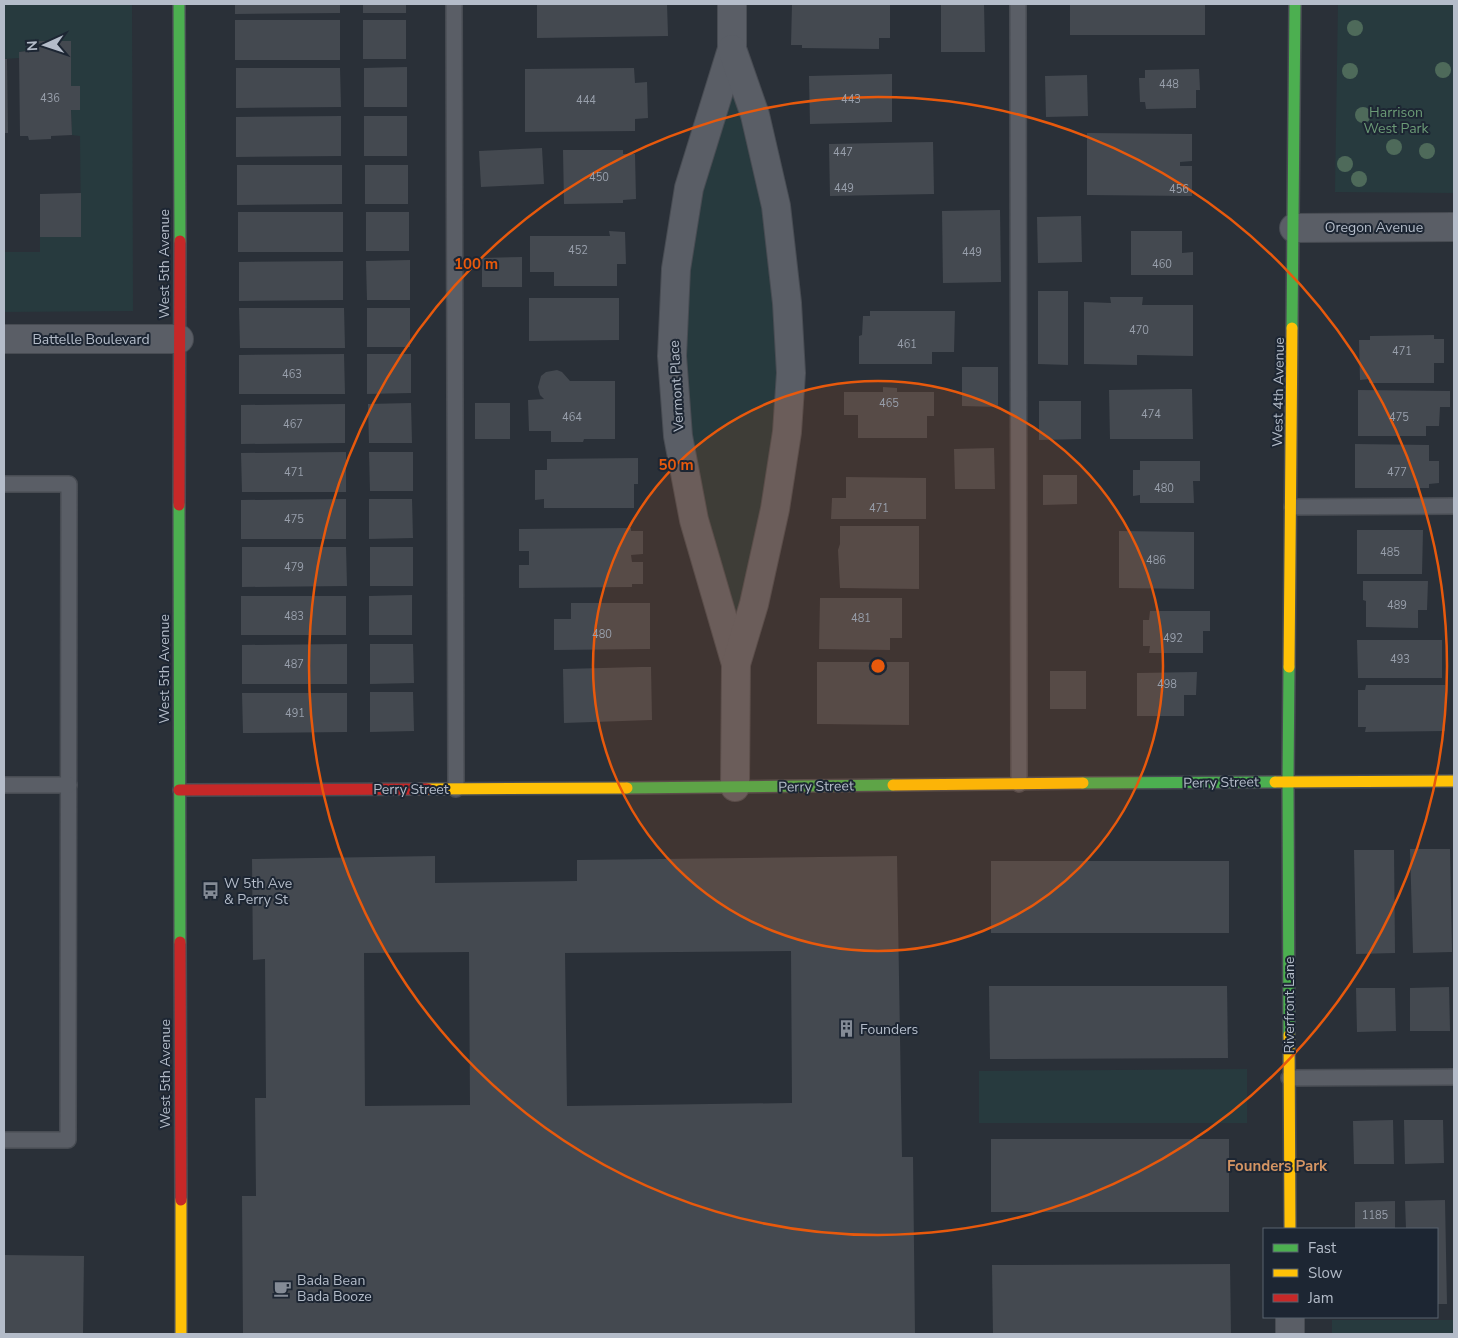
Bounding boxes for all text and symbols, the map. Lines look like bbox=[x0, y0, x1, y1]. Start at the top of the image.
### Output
north arrow bbox=[20, 20, 70, 70]
text: N bbox=[23, 40, 42, 51]
house number: 448 bbox=[1159, 77, 1179, 92]
house number: 436 bbox=[40, 91, 60, 106]
house number: 443 bbox=[841, 92, 861, 107]
house number: 444 bbox=[576, 93, 596, 108]
park label: Harrison West Park bbox=[1363, 103, 1430, 138]
house number: 447 bbox=[833, 145, 853, 160]
house number: 450 bbox=[589, 170, 609, 185]
house number: 449 bbox=[834, 181, 854, 196]
house number: 456 bbox=[1169, 182, 1189, 197]
street label: West 5th Avenue bbox=[155, 209, 174, 319]
street label: Oregon Avenue bbox=[1325, 218, 1423, 237]
house number: 452 bbox=[568, 243, 588, 258]
house number: 449 bbox=[962, 245, 982, 260]
text: 100 m bbox=[454, 254, 498, 274]
house number: 460 bbox=[1152, 257, 1172, 272]
house number: 470 bbox=[1129, 323, 1149, 338]
street label: Battelle Boulevard bbox=[32, 330, 150, 349]
house number: 461 bbox=[897, 337, 917, 352]
street label: West 4th Avenue bbox=[1268, 337, 1289, 447]
street label: Vermont Place bbox=[665, 340, 688, 433]
house number: 471 bbox=[1392, 344, 1412, 359]
house number: 463 bbox=[282, 367, 302, 382]
house number: 465 bbox=[879, 396, 899, 411]
house number: 474 bbox=[1141, 407, 1161, 422]
house number: 464 bbox=[562, 410, 582, 425]
house number: 475 bbox=[1389, 410, 1409, 425]
house number: 467 bbox=[283, 417, 303, 432]
text: 50 m bbox=[658, 455, 694, 475]
house number: 471 bbox=[284, 465, 304, 480]
house number: 477 bbox=[1387, 465, 1407, 480]
house number: 480 bbox=[1154, 481, 1174, 496]
house number: 471 bbox=[869, 501, 889, 516]
house number: 475 bbox=[284, 512, 304, 527]
house number: 485 bbox=[1380, 545, 1400, 560]
house number: 486 bbox=[1146, 553, 1166, 568]
house number: 479 bbox=[284, 560, 304, 575]
house number: 489 bbox=[1387, 598, 1407, 613]
house number: 483 bbox=[284, 609, 304, 624]
house number: 481 bbox=[851, 611, 871, 626]
street label: West 5th Avenue bbox=[155, 614, 174, 724]
house number: 480 bbox=[592, 627, 612, 642]
house number: 492 bbox=[1163, 631, 1183, 646]
house number: 493 bbox=[1390, 652, 1410, 667]
house number: 487 bbox=[284, 657, 304, 672]
centre of rings bbox=[869, 657, 887, 675]
house number: 498 bbox=[1157, 677, 1177, 692]
house number: 491 bbox=[285, 706, 305, 721]
street label: Perry Street bbox=[1183, 772, 1259, 793]
street label: Perry Street bbox=[778, 776, 854, 797]
street label: Perry Street bbox=[373, 780, 449, 799]
place label: W 5th Ave & Perry St bbox=[224, 874, 292, 909]
bus stop icon: W 5th Ave & Perry St bbox=[200, 881, 220, 901]
street label: Riverfront Lane bbox=[1280, 957, 1299, 1053]
street label: West 5th Avenue bbox=[156, 1019, 175, 1129]
building icon: Founders bbox=[836, 1019, 856, 1039]
place label: Founders bbox=[860, 1020, 919, 1039]
district label: Founders Park bbox=[1227, 1156, 1328, 1176]
house number: 1185 bbox=[1362, 1208, 1389, 1223]
legend bbox=[1263, 1228, 1438, 1318]
text: Fast bbox=[1308, 1238, 1337, 1258]
text: Slow bbox=[1308, 1263, 1343, 1283]
place label: Bada Bean Bada Booze bbox=[297, 1271, 372, 1306]
cafe icon: Bada Bean Bada Booze bbox=[273, 1278, 293, 1298]
text: Jam bbox=[1307, 1288, 1334, 1308]

